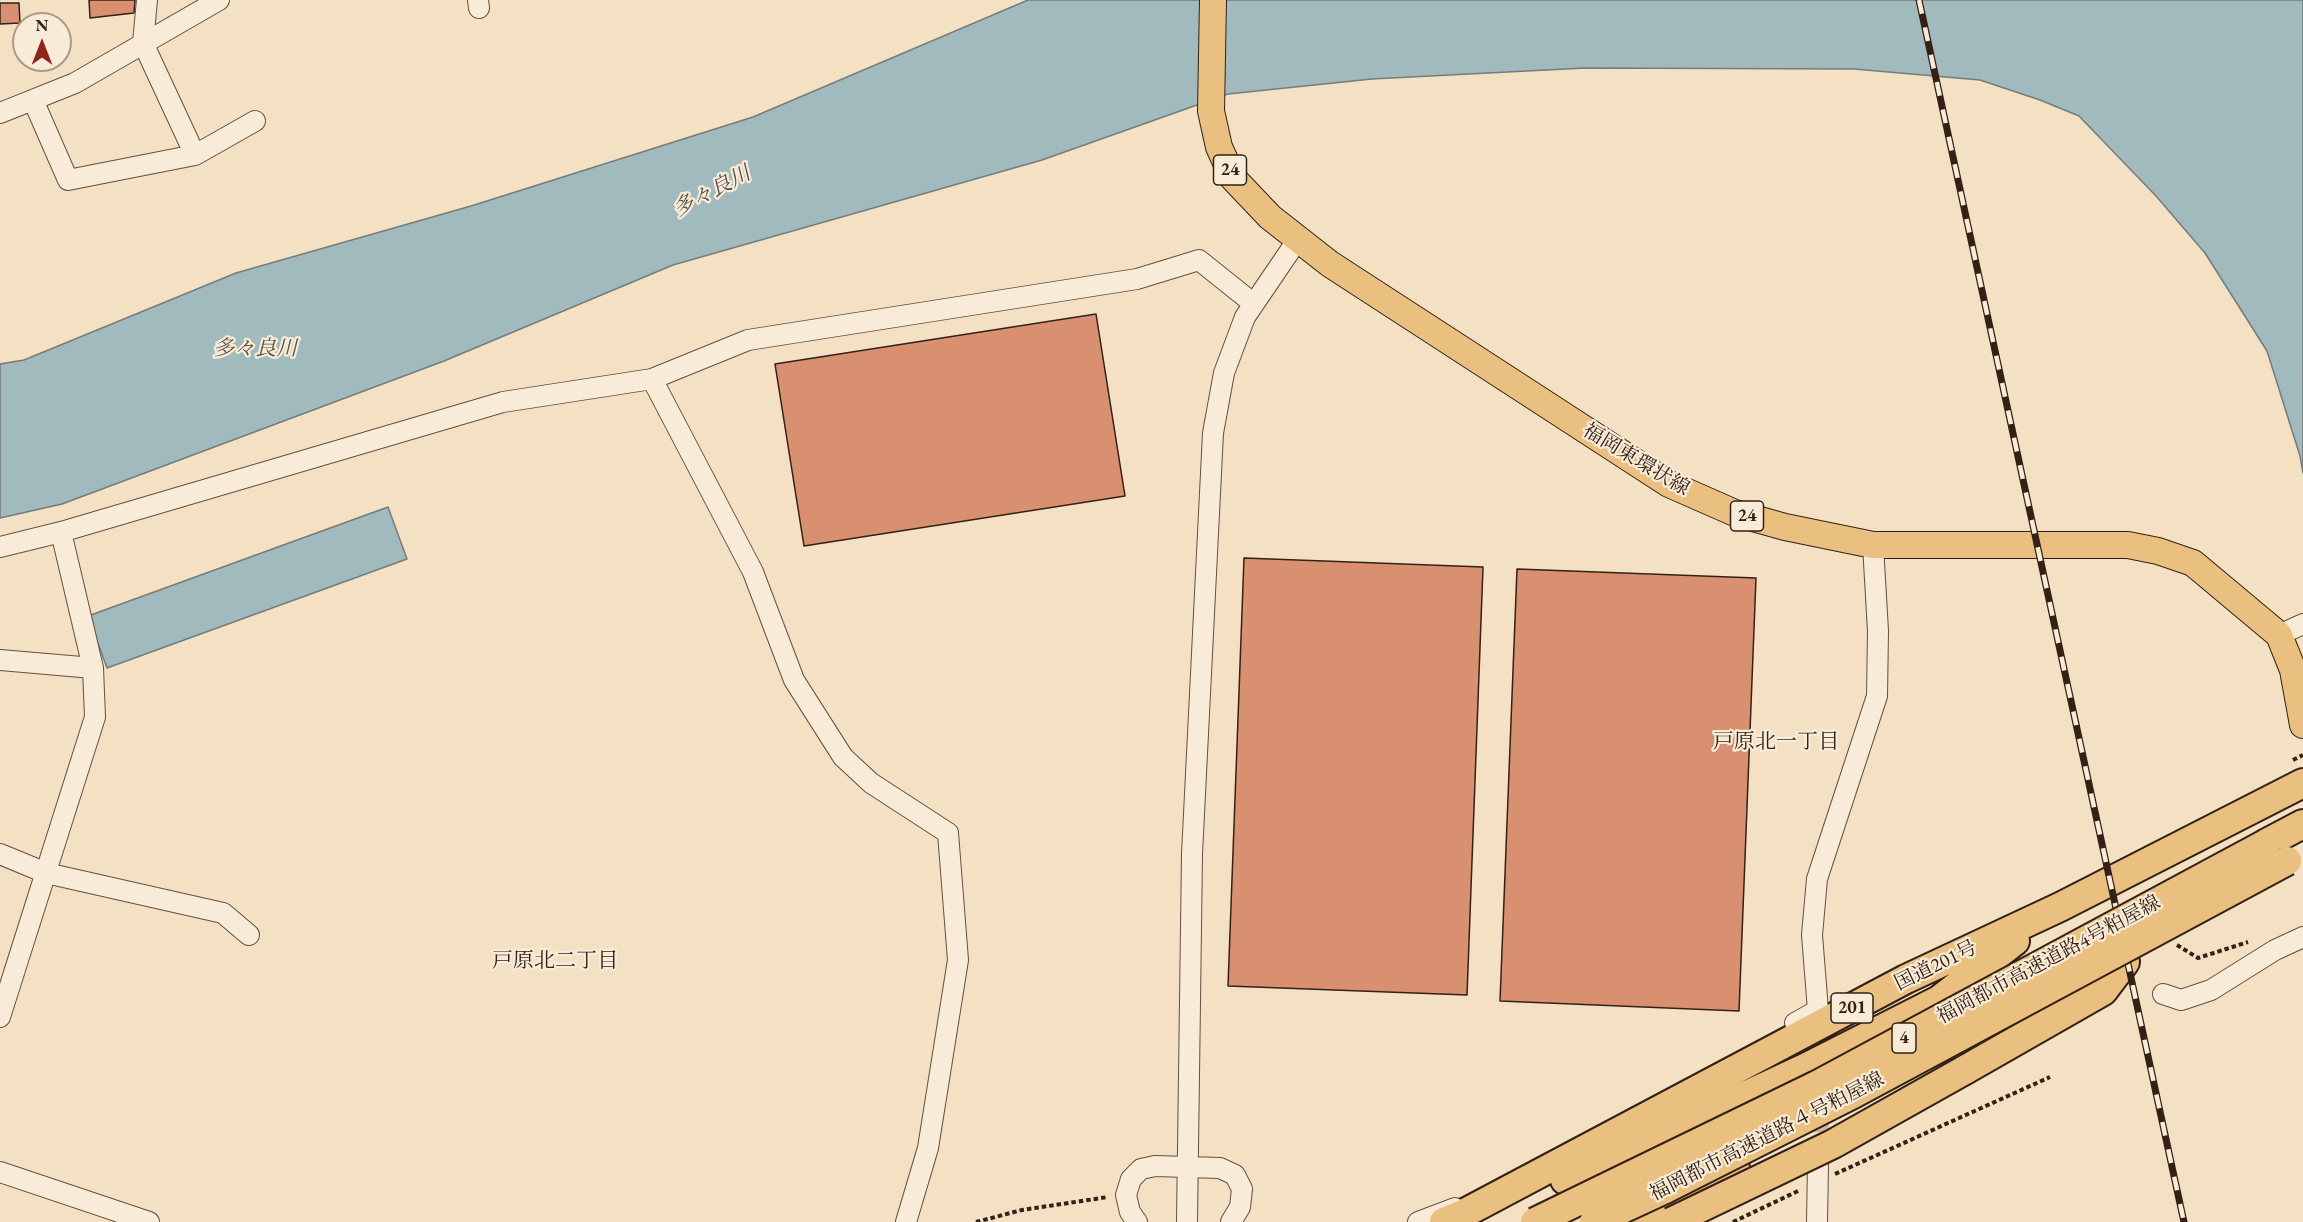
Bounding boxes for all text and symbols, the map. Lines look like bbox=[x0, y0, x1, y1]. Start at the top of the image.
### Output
north arrow bbox=[12, 12, 72, 72]
text: N bbox=[36, 15, 48, 36]
road number: 24 bbox=[1214, 155, 1246, 185]
water label: 多々良川 bbox=[669, 161, 755, 223]
water label: 多々良川 bbox=[213, 336, 297, 362]
street label: 福岡東環状線 bbox=[1578, 419, 1694, 501]
road number: 24 bbox=[1730, 501, 1764, 531]
district label: 戸原北一丁目 bbox=[1713, 729, 1839, 755]
street label: 福岡都市高速道路4号粕屋線 bbox=[1933, 891, 2165, 1029]
street label: 国道201号 bbox=[1891, 936, 1981, 996]
district label: 戸原北二丁目 bbox=[492, 948, 618, 974]
road number: 201 bbox=[1831, 993, 1873, 1023]
road number: 4 bbox=[1892, 1023, 1916, 1053]
street label: 福岡都市高速道路４号粕屋線 bbox=[1646, 1067, 1888, 1207]

